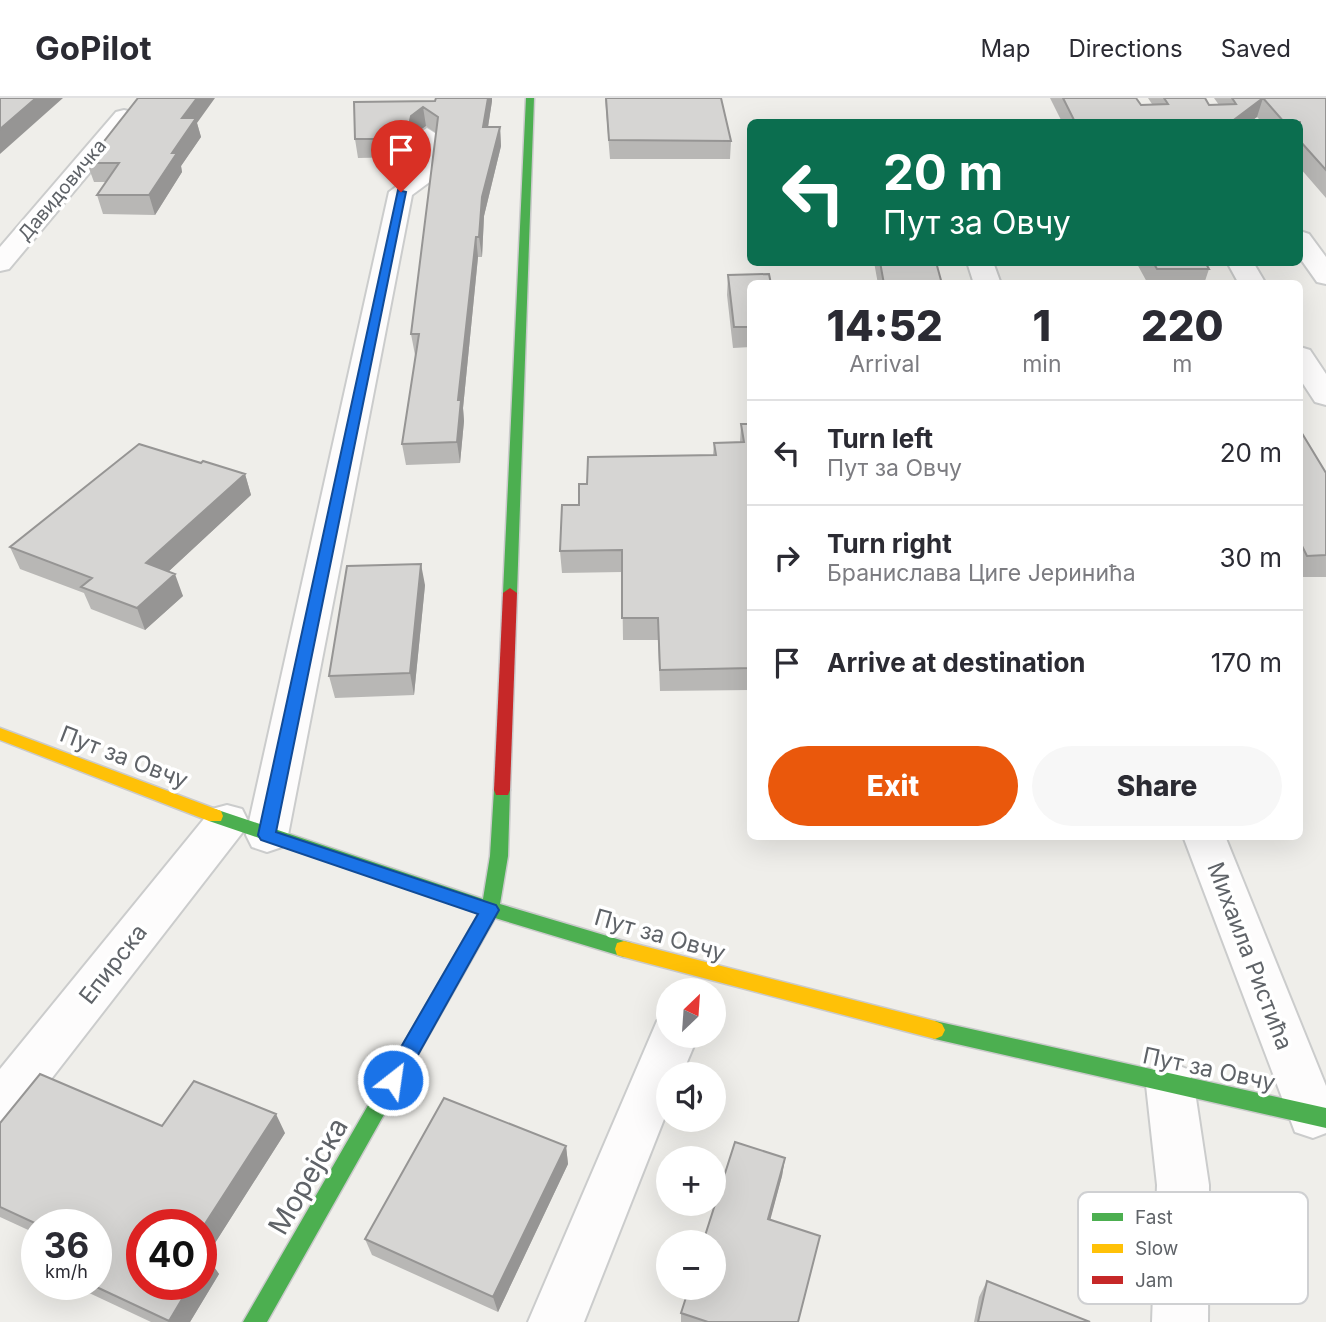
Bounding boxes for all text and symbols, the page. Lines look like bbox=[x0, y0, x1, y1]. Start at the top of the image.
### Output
text: GoPilot bbox=[35, 28, 152, 68]
text: Map bbox=[981, 34, 1030, 63]
text: Directions bbox=[1068, 34, 1183, 63]
text: Saved bbox=[1221, 34, 1291, 63]
pin bbox=[371, 120, 431, 192]
icon: arrive bbox=[382, 131, 420, 169]
street label: Давидовичка bbox=[13, 135, 111, 245]
text: 20 m bbox=[883, 143, 1003, 202]
icon: left bbox=[768, 147, 859, 238]
text: Пут за Овчу bbox=[883, 203, 1071, 242]
text: 14:52 bbox=[826, 300, 943, 351]
text: 1 bbox=[1033, 300, 1051, 351]
text: 220 bbox=[1141, 300, 1224, 351]
text: Arrival bbox=[849, 350, 920, 378]
text: min bbox=[1022, 350, 1062, 378]
text: m bbox=[1172, 350, 1192, 378]
text: Turn left bbox=[827, 423, 933, 454]
icon: left bbox=[768, 434, 806, 472]
text: 20 m bbox=[1220, 437, 1282, 468]
text: Пут за Овчу bbox=[827, 454, 962, 482]
text: Turn right bbox=[827, 528, 952, 559]
icon: right bbox=[768, 539, 806, 577]
text: 30 m bbox=[1219, 542, 1282, 573]
text: Бранислава Циге Јеринића bbox=[827, 559, 1136, 587]
icon: arrive bbox=[768, 644, 806, 682]
text: Arrive at destination bbox=[827, 647, 1086, 678]
text: 170 m bbox=[1211, 647, 1282, 678]
street label: Пут за Овчу bbox=[56, 720, 192, 794]
button: Exit bbox=[768, 746, 1018, 826]
button: Share bbox=[1032, 746, 1282, 826]
street label: Михаила Ристића bbox=[1201, 858, 1299, 1054]
street label: Пут за Овчу bbox=[591, 903, 729, 967]
street label: Епирска bbox=[73, 919, 153, 1009]
north arrow bbox=[656, 978, 726, 1048]
map controls bbox=[656, 978, 726, 1300]
street label: Пут за Овчу bbox=[1140, 1041, 1278, 1097]
position arrow bbox=[356, 1043, 430, 1117]
button: sound bbox=[656, 1062, 726, 1132]
street label: Морејска bbox=[261, 1112, 355, 1240]
button: + bbox=[656, 1146, 726, 1216]
legend bbox=[1078, 1192, 1308, 1304]
text: Fast bbox=[1135, 1206, 1173, 1229]
speed limit sign: 40 bbox=[126, 1209, 217, 1300]
text: 36 bbox=[44, 1224, 89, 1266]
button: − bbox=[656, 1230, 726, 1300]
text: Slow bbox=[1135, 1237, 1178, 1260]
text: km/h bbox=[45, 1261, 88, 1282]
text: Jam bbox=[1135, 1269, 1173, 1292]

